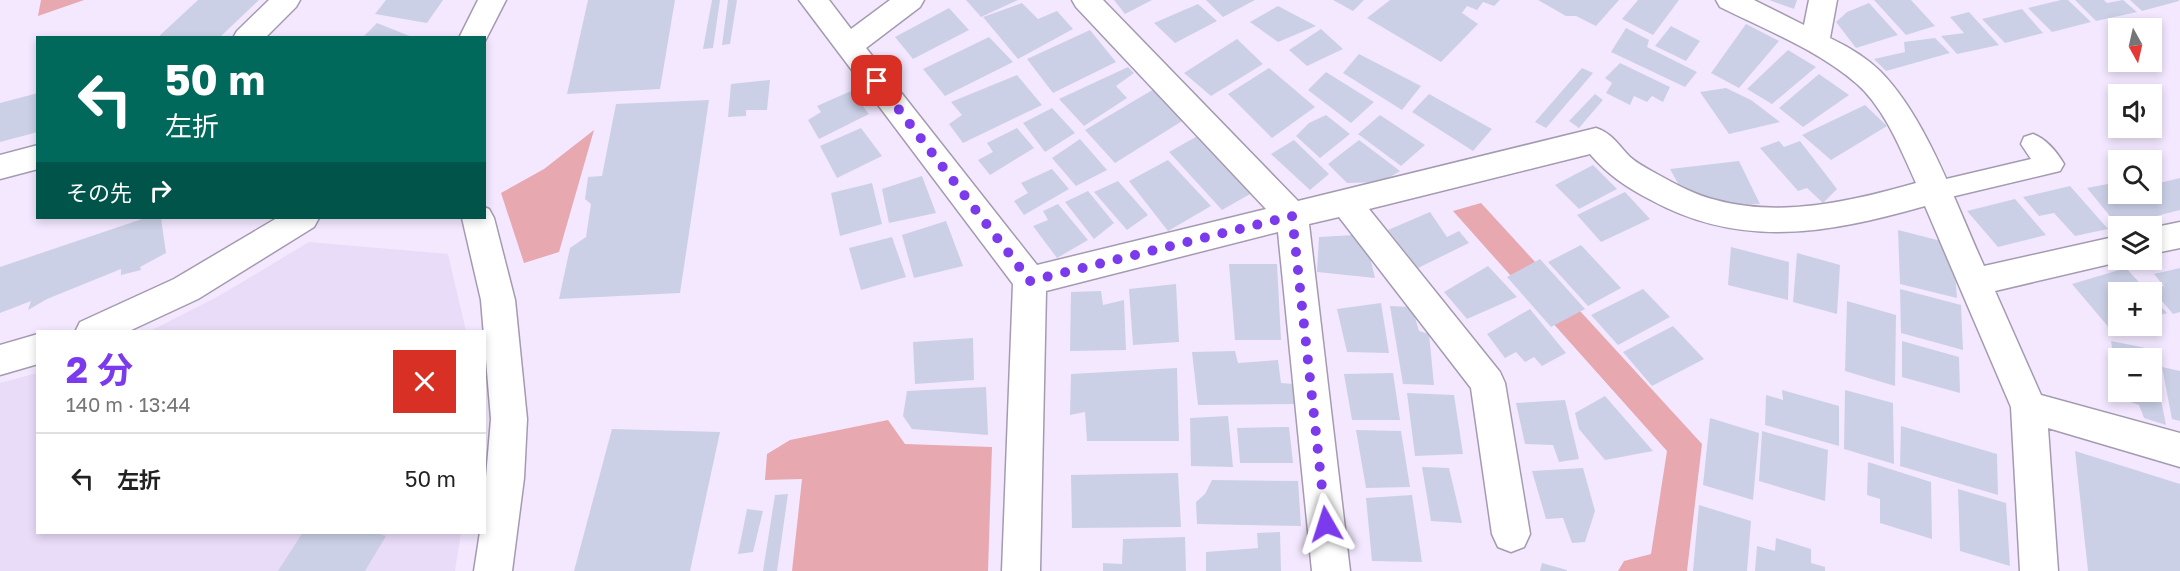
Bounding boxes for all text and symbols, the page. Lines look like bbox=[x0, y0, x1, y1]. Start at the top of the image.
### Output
north arrow bbox=[2108, 18, 2162, 72]
map controls bbox=[2108, 18, 2162, 402]
text: 50 m bbox=[165, 54, 265, 104]
pin bbox=[851, 55, 902, 106]
icon: left bbox=[66, 60, 144, 138]
icon: arrive bbox=[860, 64, 893, 97]
button: sound bbox=[2108, 84, 2162, 138]
text: 左折 bbox=[165, 110, 219, 142]
button: search bbox=[2108, 150, 2162, 204]
icon: right bbox=[144, 174, 177, 207]
text: その先 bbox=[66, 179, 132, 206]
button: layers bbox=[2108, 216, 2162, 270]
button: + bbox=[2108, 282, 2162, 336]
text: 2 分 bbox=[66, 348, 133, 391]
button: − bbox=[2108, 348, 2162, 402]
button: close bbox=[393, 350, 456, 413]
text: 140 m · 13:44 bbox=[66, 392, 191, 416]
icon: left bbox=[66, 462, 99, 495]
text: 50 m bbox=[405, 465, 456, 492]
text: 左折 bbox=[117, 466, 161, 493]
position arrow bbox=[1294, 492, 1358, 556]

